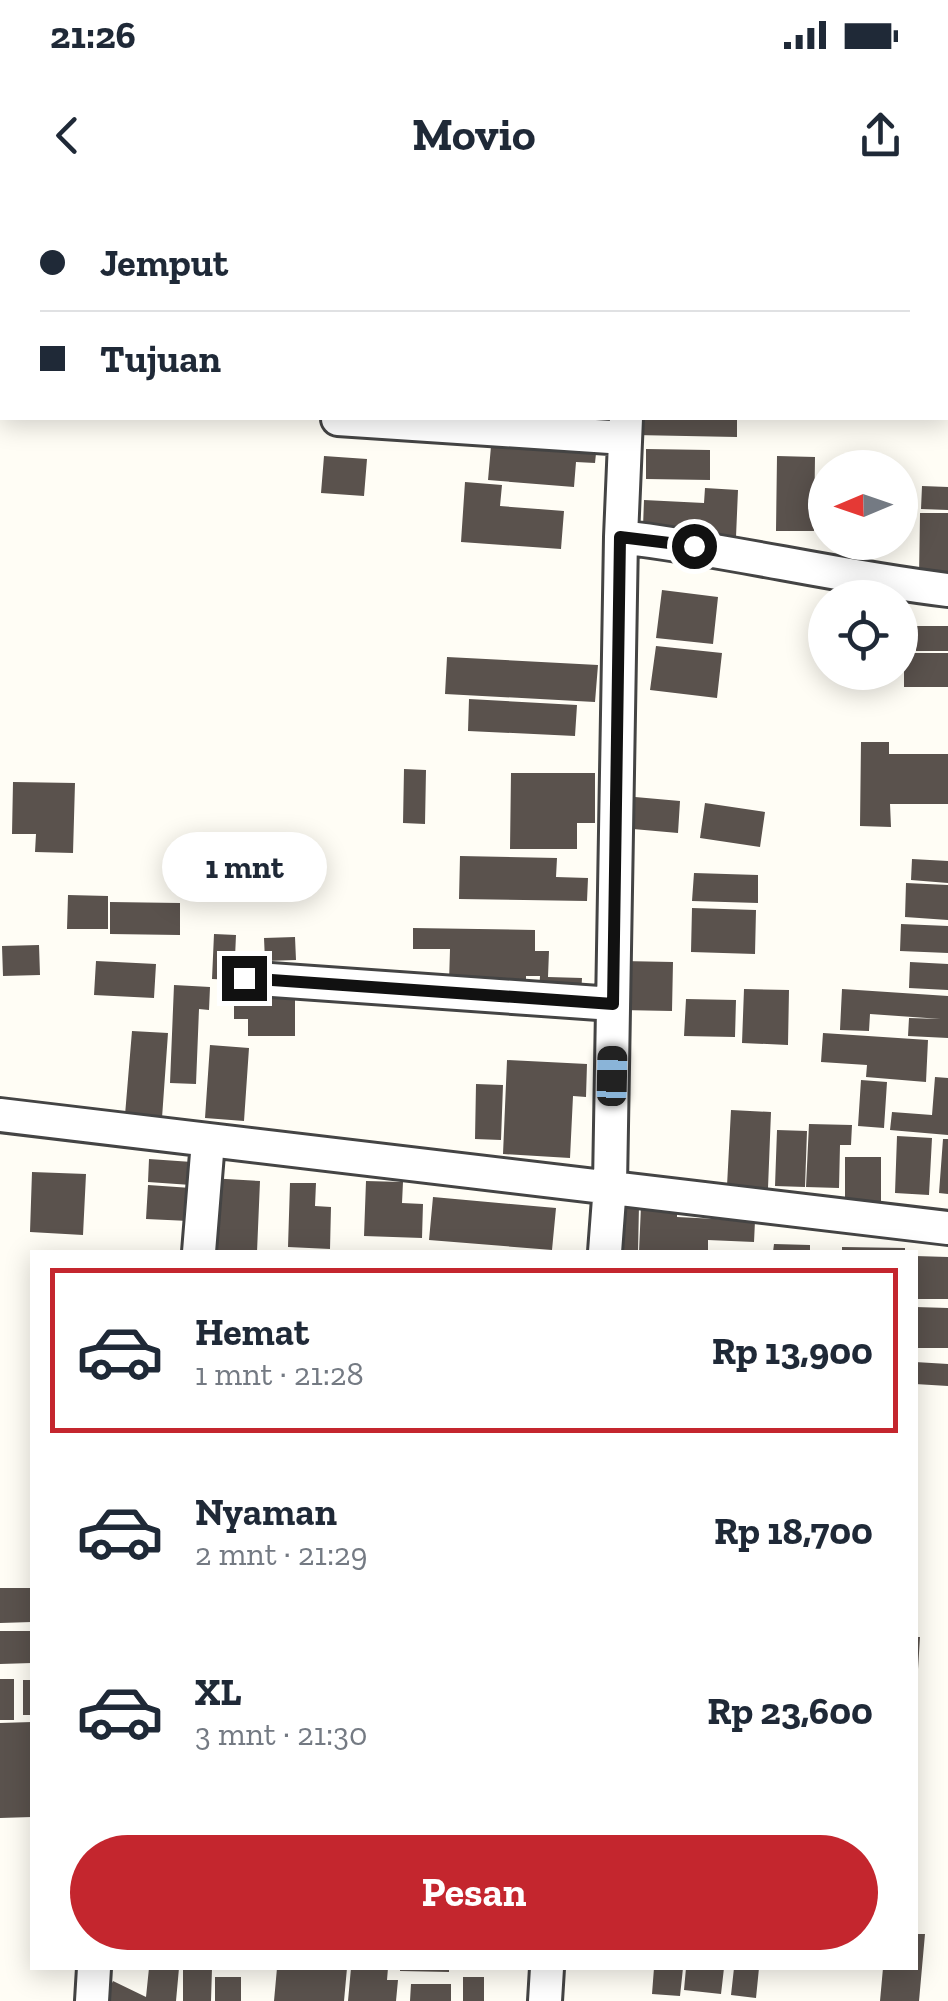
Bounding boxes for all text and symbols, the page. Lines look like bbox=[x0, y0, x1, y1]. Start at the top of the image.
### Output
text: 21:26 bbox=[50, 12, 136, 58]
icon: back bbox=[40, 108, 95, 163]
text: Movio bbox=[412, 108, 536, 162]
icon: share bbox=[853, 108, 908, 163]
text: Jemput bbox=[100, 240, 228, 286]
text: Tujuan bbox=[100, 336, 221, 382]
north arrow bbox=[808, 450, 918, 560]
map controls bbox=[808, 450, 918, 690]
route start bbox=[672, 524, 717, 569]
button: locate bbox=[808, 580, 918, 690]
callout: 1 mnt bbox=[162, 833, 326, 903]
text: 1 mnt bbox=[205, 848, 284, 886]
route end bbox=[222, 956, 267, 1001]
car bbox=[596, 1046, 628, 1106]
icon: car bbox=[75, 1306, 165, 1396]
text: Hemat bbox=[195, 1309, 309, 1355]
text: Rp 13,900 bbox=[712, 1328, 873, 1374]
text: 1 mnt · 21:28 bbox=[195, 1355, 364, 1393]
icon: car bbox=[75, 1486, 165, 1576]
text: Nyaman bbox=[195, 1489, 337, 1535]
text: Rp 18,700 bbox=[714, 1508, 873, 1554]
text: 2 mnt · 21:29 bbox=[195, 1535, 368, 1573]
icon: car bbox=[75, 1666, 165, 1756]
text: XL bbox=[195, 1669, 242, 1715]
text: Rp 23,600 bbox=[707, 1688, 873, 1734]
text: 3 mnt · 21:30 bbox=[195, 1715, 367, 1753]
button: Pesan bbox=[70, 1835, 878, 1950]

